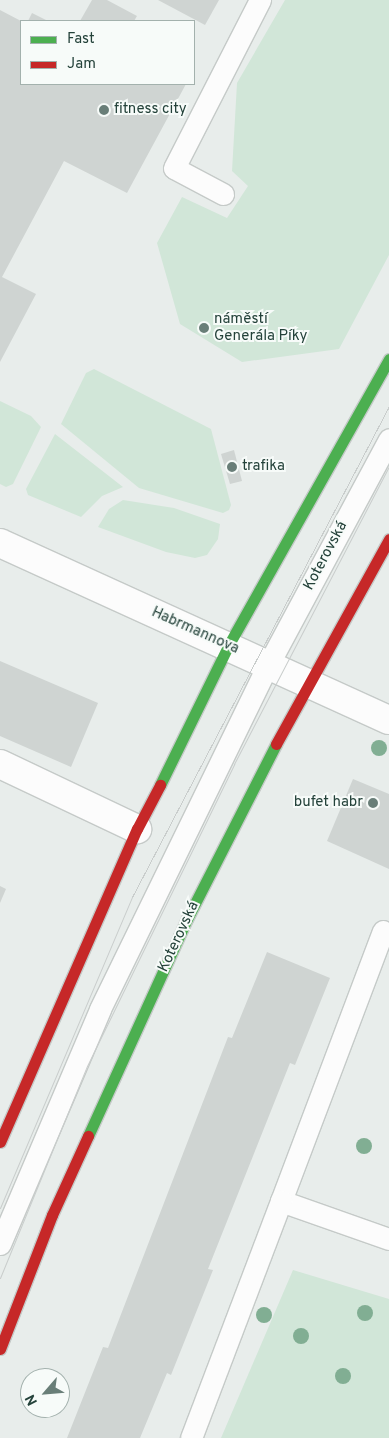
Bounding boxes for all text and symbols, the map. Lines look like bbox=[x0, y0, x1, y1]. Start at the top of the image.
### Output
legend bbox=[20, 20, 195, 85]
text: Fast bbox=[67, 30, 95, 49]
text: Jam bbox=[67, 55, 96, 74]
place label: fitness city bbox=[114, 101, 187, 119]
marker: fitness city bbox=[98, 104, 110, 116]
place label: náměstí Generála Píky bbox=[214, 310, 307, 345]
marker: náměstí Generála Píky bbox=[198, 322, 210, 334]
place label: trafika bbox=[242, 458, 285, 476]
marker: trafika bbox=[226, 461, 238, 473]
street label: Koterovská bbox=[300, 518, 352, 594]
street label: Habrmannova bbox=[148, 604, 242, 658]
place label: bufet habr bbox=[294, 794, 363, 812]
marker: bufet habr bbox=[367, 797, 379, 809]
street label: Koterovská bbox=[155, 899, 203, 975]
north arrow bbox=[20, 1368, 70, 1418]
text: N bbox=[22, 1391, 42, 1408]

